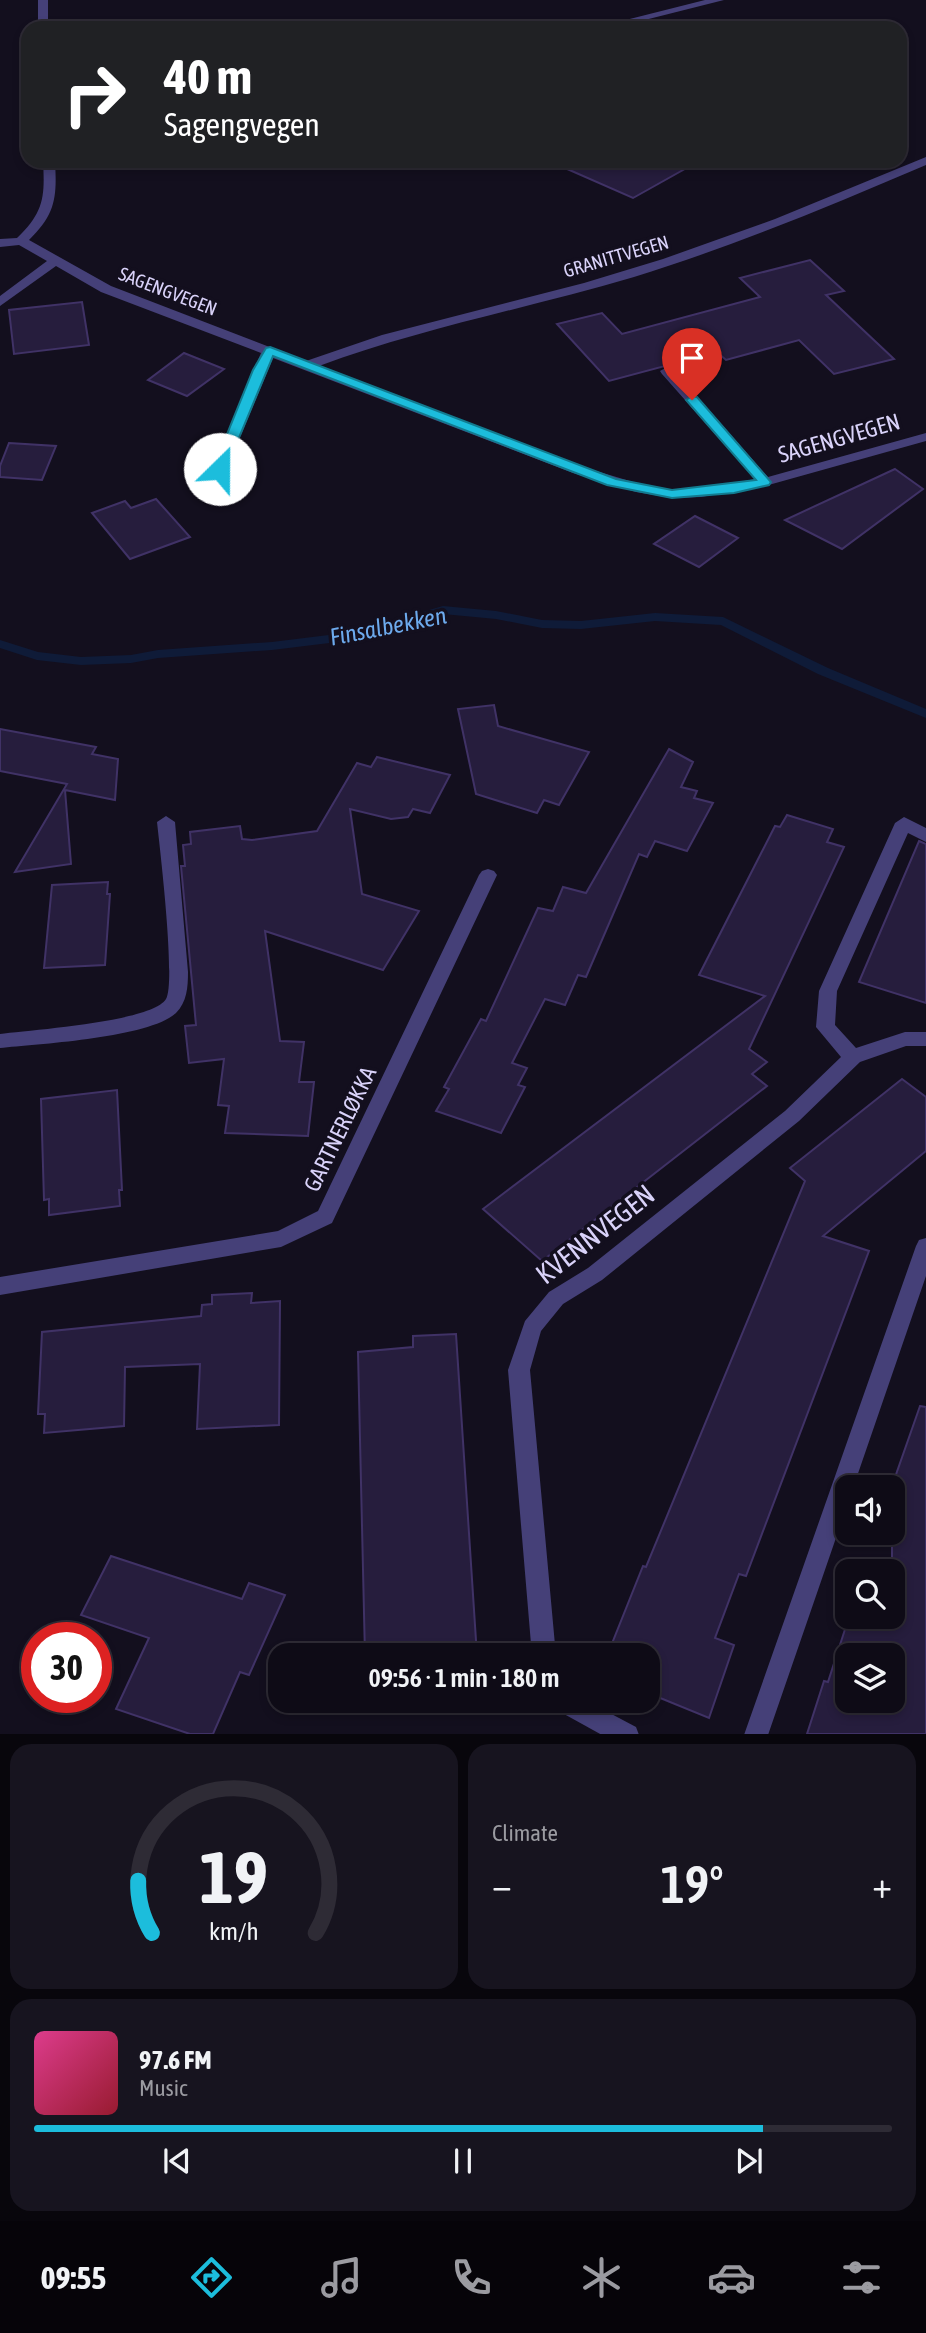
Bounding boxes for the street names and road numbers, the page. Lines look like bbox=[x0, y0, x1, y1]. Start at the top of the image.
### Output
street label: GRANITTVEGEN bbox=[561, 230, 671, 282]
street label: SAGENGVEGEN bbox=[116, 262, 220, 320]
street label: SAGENGVEGEN bbox=[775, 408, 903, 468]
street label: GARTNERLØKKA bbox=[299, 1062, 382, 1196]
street label: KVENNVEGEN bbox=[529, 1178, 661, 1290]

